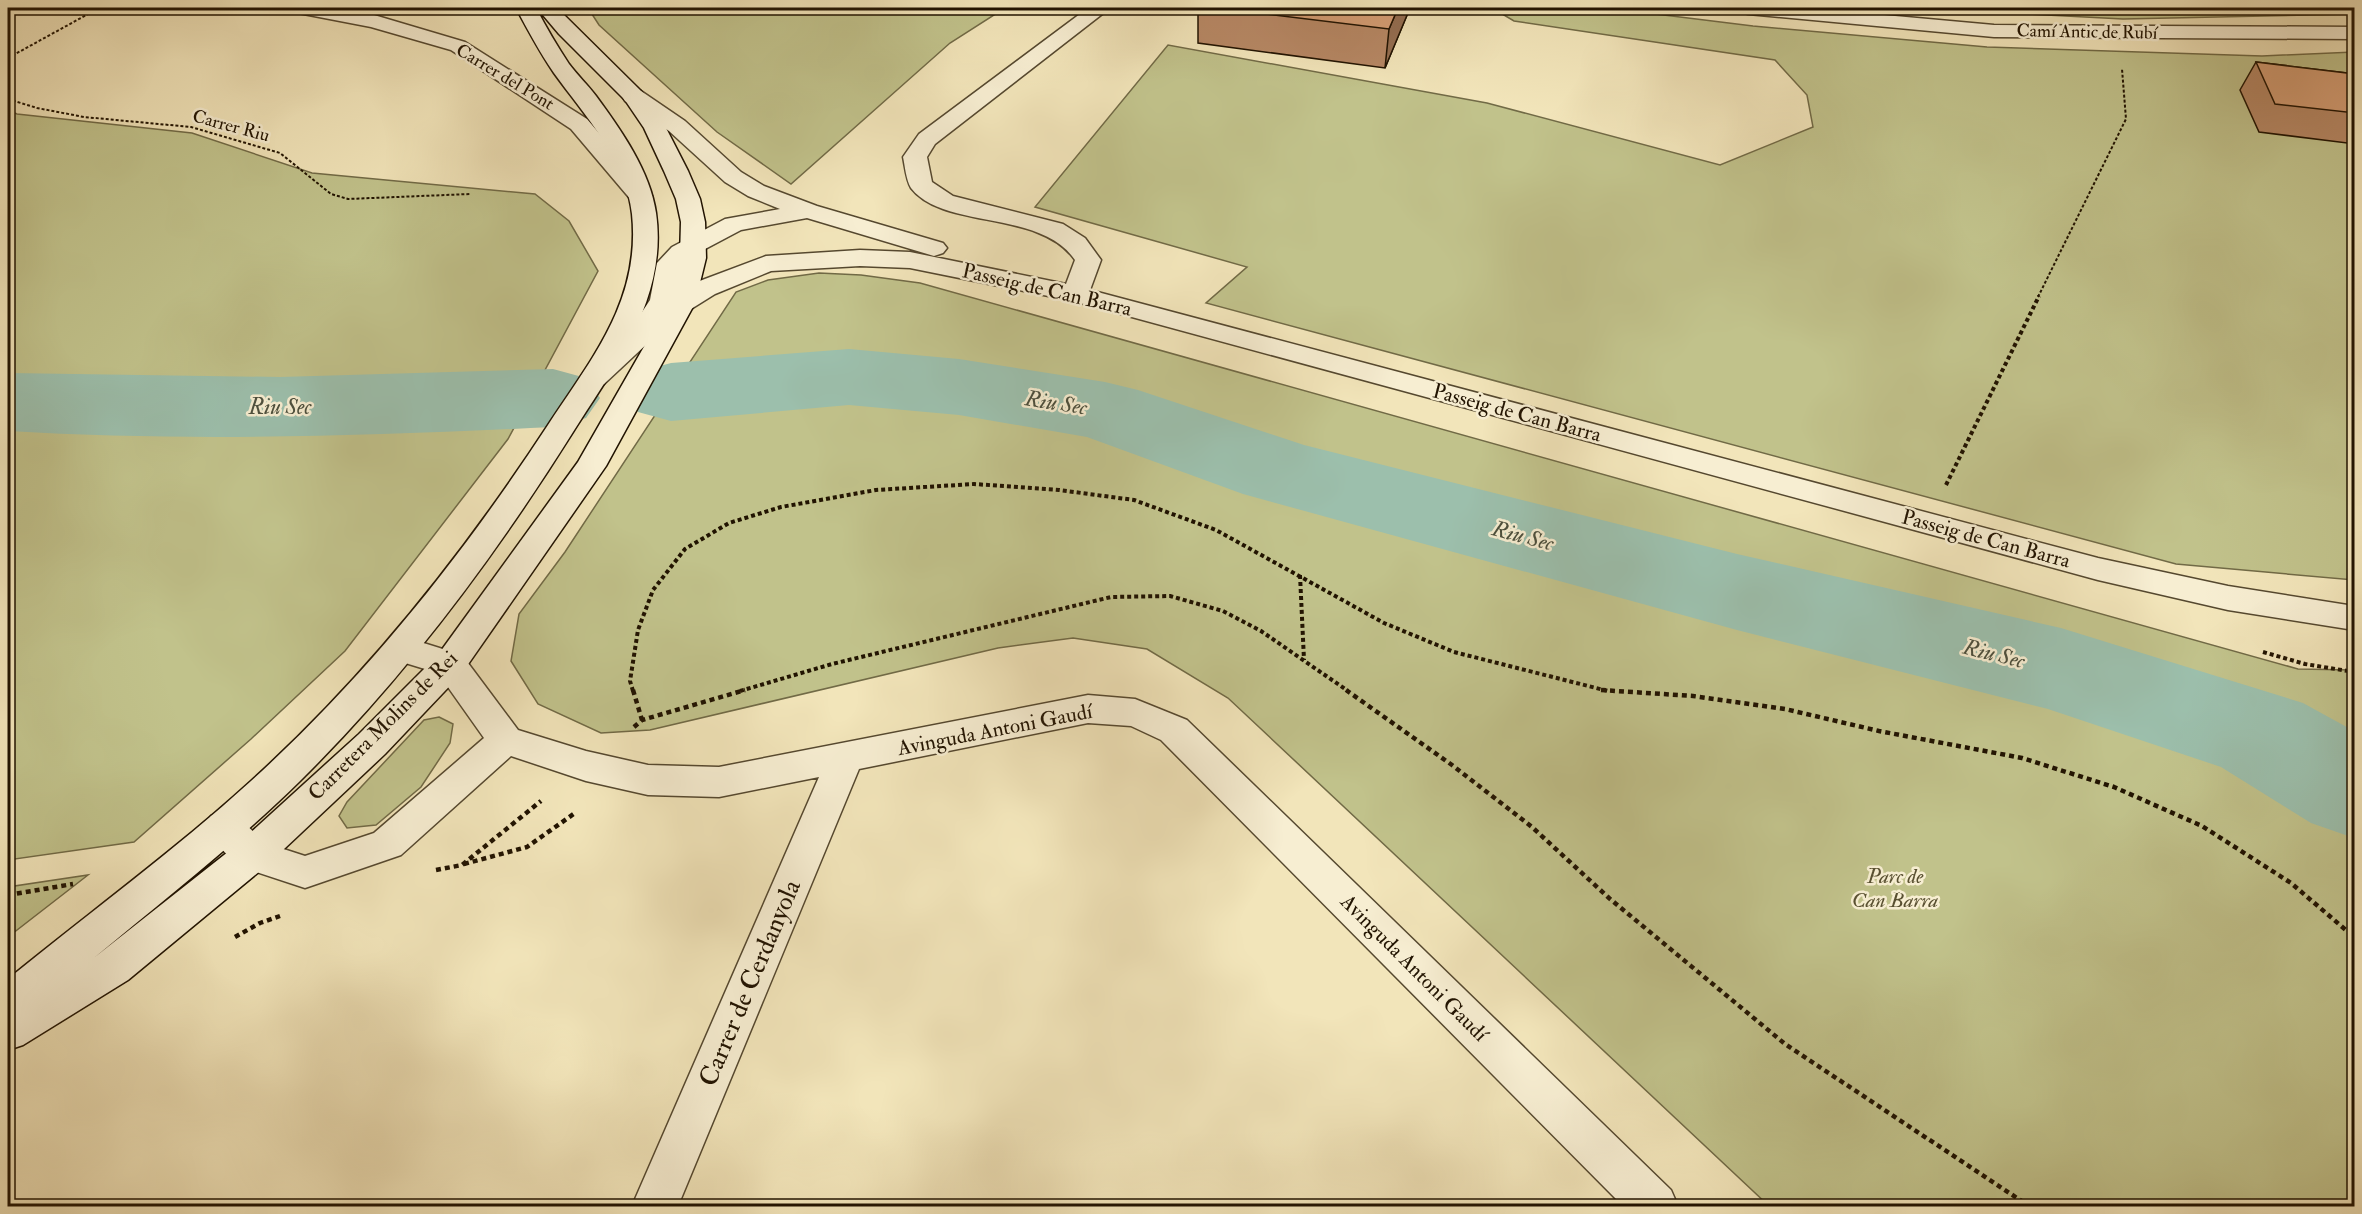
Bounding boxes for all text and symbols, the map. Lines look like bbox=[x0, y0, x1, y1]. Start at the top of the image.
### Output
street label: Camí Antic de Rubí bbox=[2016, 19, 2159, 45]
street label: Carrer del Pont bbox=[452, 39, 558, 115]
street label: Carrer Riu bbox=[190, 105, 272, 147]
street label: Passeig de Can Barra bbox=[960, 257, 1135, 323]
street label: Passeig de Can Barra bbox=[1430, 378, 1605, 449]
water label: Riu Sec bbox=[1022, 384, 1090, 422]
water label: Riu Sec bbox=[248, 393, 312, 421]
street label: Passeig de Can Barra bbox=[1899, 504, 2074, 575]
water label: Riu Sec bbox=[1488, 514, 1558, 558]
water label: Riu Sec bbox=[1959, 633, 2029, 675]
street label: Carretera Molins de Rei bbox=[302, 645, 464, 807]
street label: Avinguda Antoni Gaudí bbox=[894, 698, 1096, 762]
park label: Parc de Can Barra bbox=[1852, 863, 1939, 914]
street label: Carrer de Cerdanyola bbox=[692, 875, 808, 1091]
street label: Avinguda Antoni Gaudí bbox=[1334, 888, 1494, 1048]

